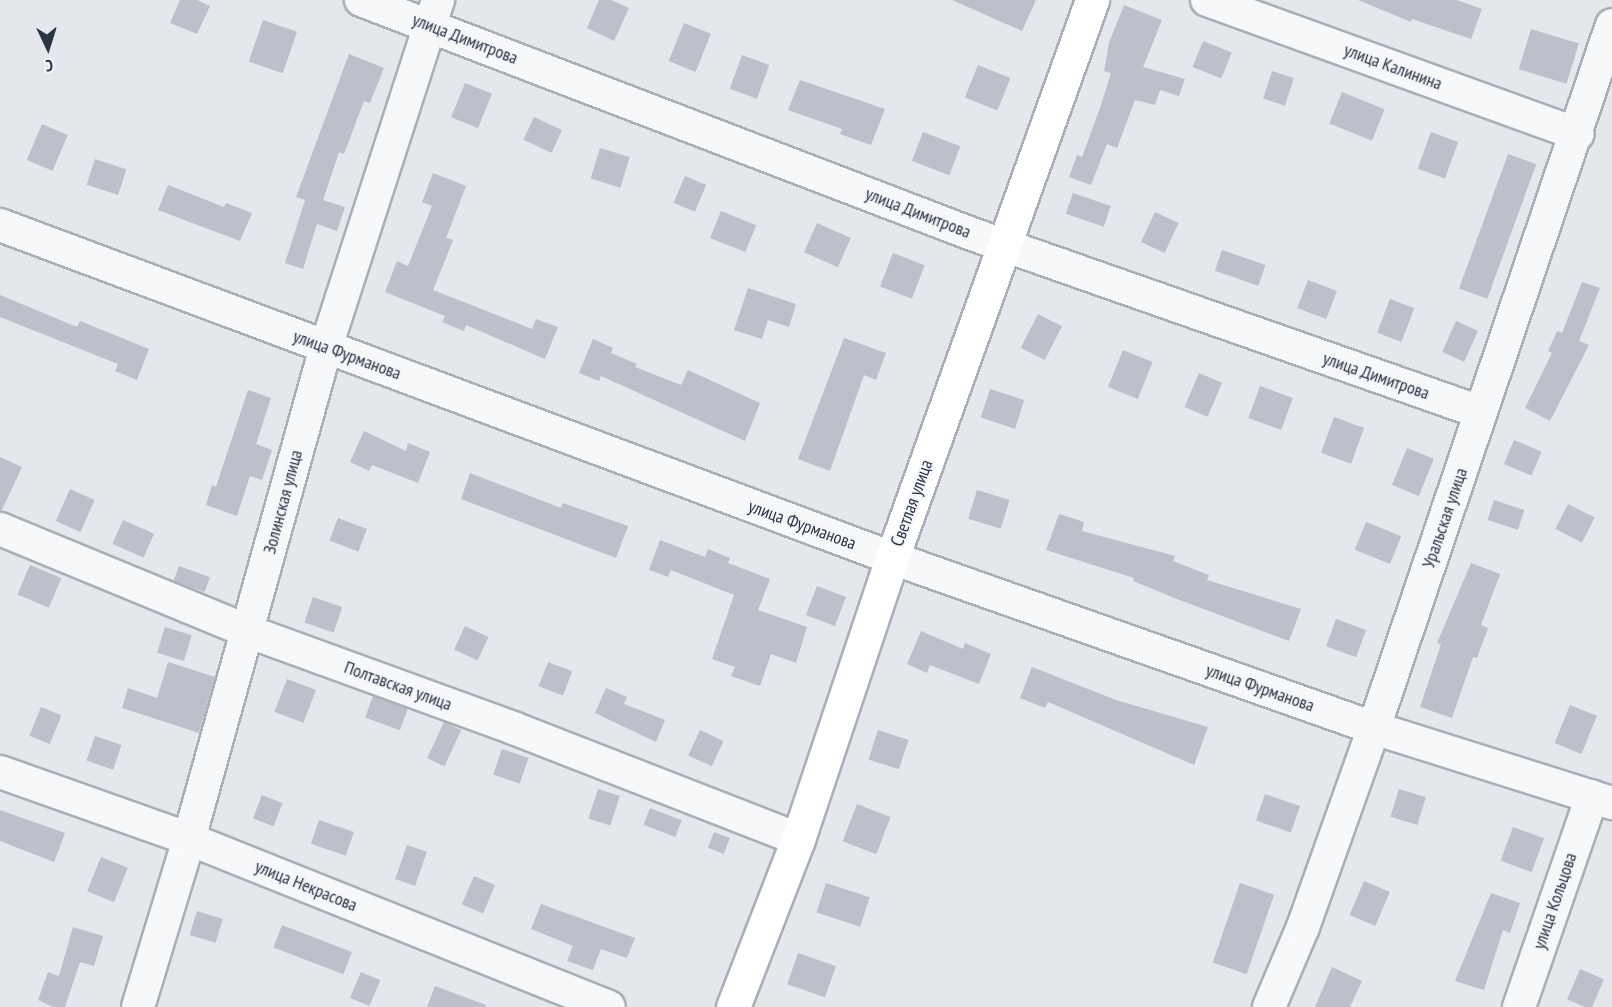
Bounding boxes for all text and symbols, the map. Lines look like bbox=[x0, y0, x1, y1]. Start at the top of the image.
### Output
street label: улица Димитрова bbox=[409, 9, 521, 69]
north arrow bbox=[18, 18, 78, 78]
street label: улица Калинина bbox=[1341, 39, 1445, 95]
text: С bbox=[45, 56, 54, 76]
street label: улица Димитрова bbox=[862, 183, 974, 243]
street label: улица Фурманова bbox=[290, 326, 404, 384]
street label: улица Димитрова bbox=[1320, 348, 1432, 404]
street label: Золинская улица bbox=[259, 448, 307, 556]
street label: Светлая улица bbox=[886, 457, 938, 549]
street label: Уральская улица bbox=[1418, 465, 1472, 571]
street label: улица Фурманова bbox=[745, 496, 859, 554]
street label: Полтавская улица bbox=[341, 657, 455, 715]
street label: улица Фурманова bbox=[1203, 659, 1317, 717]
street label: улица Кольцова bbox=[1528, 850, 1582, 952]
street label: улица Некрасова bbox=[252, 856, 360, 916]

